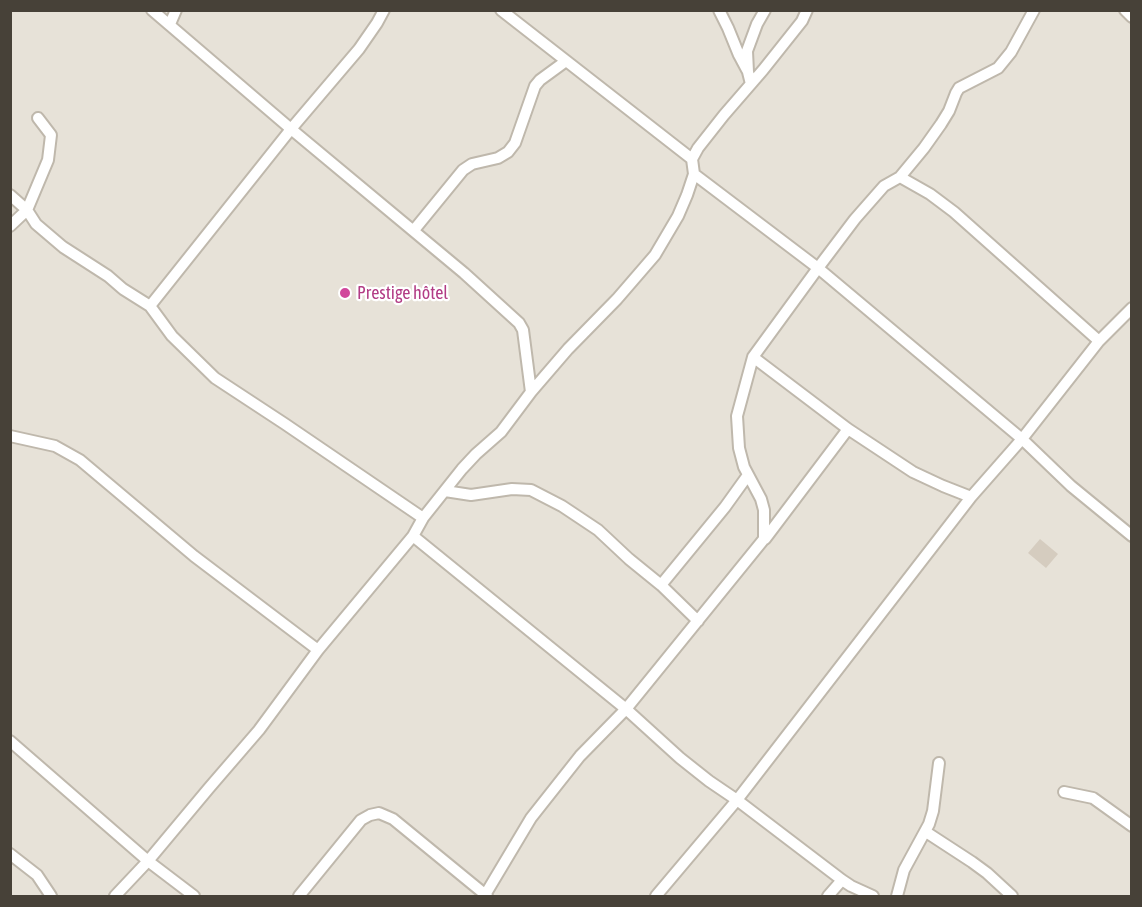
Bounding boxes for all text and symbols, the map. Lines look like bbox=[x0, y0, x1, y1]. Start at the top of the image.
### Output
place label: Prestige hôtel bbox=[357, 282, 448, 304]
marker: Prestige hôtel bbox=[338, 286, 352, 300]

